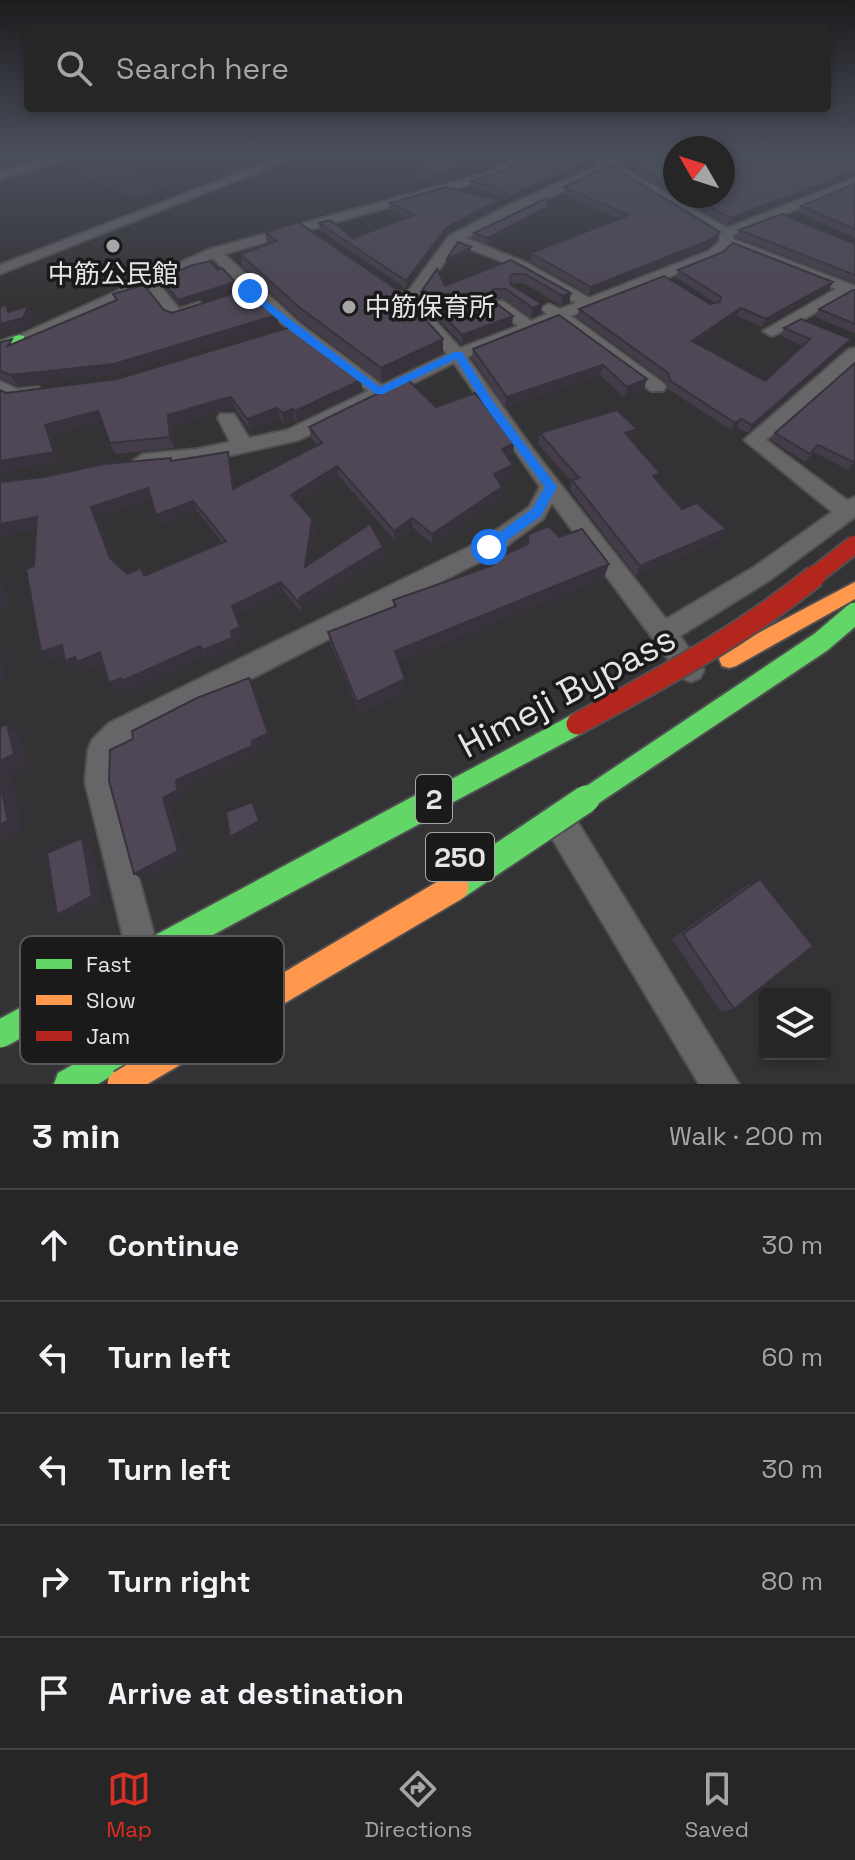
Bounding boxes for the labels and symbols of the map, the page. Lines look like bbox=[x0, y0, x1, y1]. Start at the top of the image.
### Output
north arrow bbox=[663, 136, 735, 208]
marker: 中筋公民館 bbox=[104, 237, 122, 255]
place label: 中筋公民館 bbox=[48, 257, 178, 291]
route end bbox=[232, 273, 268, 309]
place label: 中筋保育所 bbox=[365, 290, 495, 324]
marker: 中筋保育所 bbox=[340, 298, 358, 316]
route start bbox=[471, 529, 507, 565]
street label: Himeji Bypass bbox=[451, 616, 683, 768]
road number: 2 bbox=[416, 775, 452, 823]
road number: 250 bbox=[426, 833, 494, 881]
legend bbox=[20, 936, 284, 1064]
text: Fast bbox=[86, 950, 132, 978]
text: Slow bbox=[86, 986, 136, 1014]
text: Jam bbox=[86, 1022, 130, 1050]

